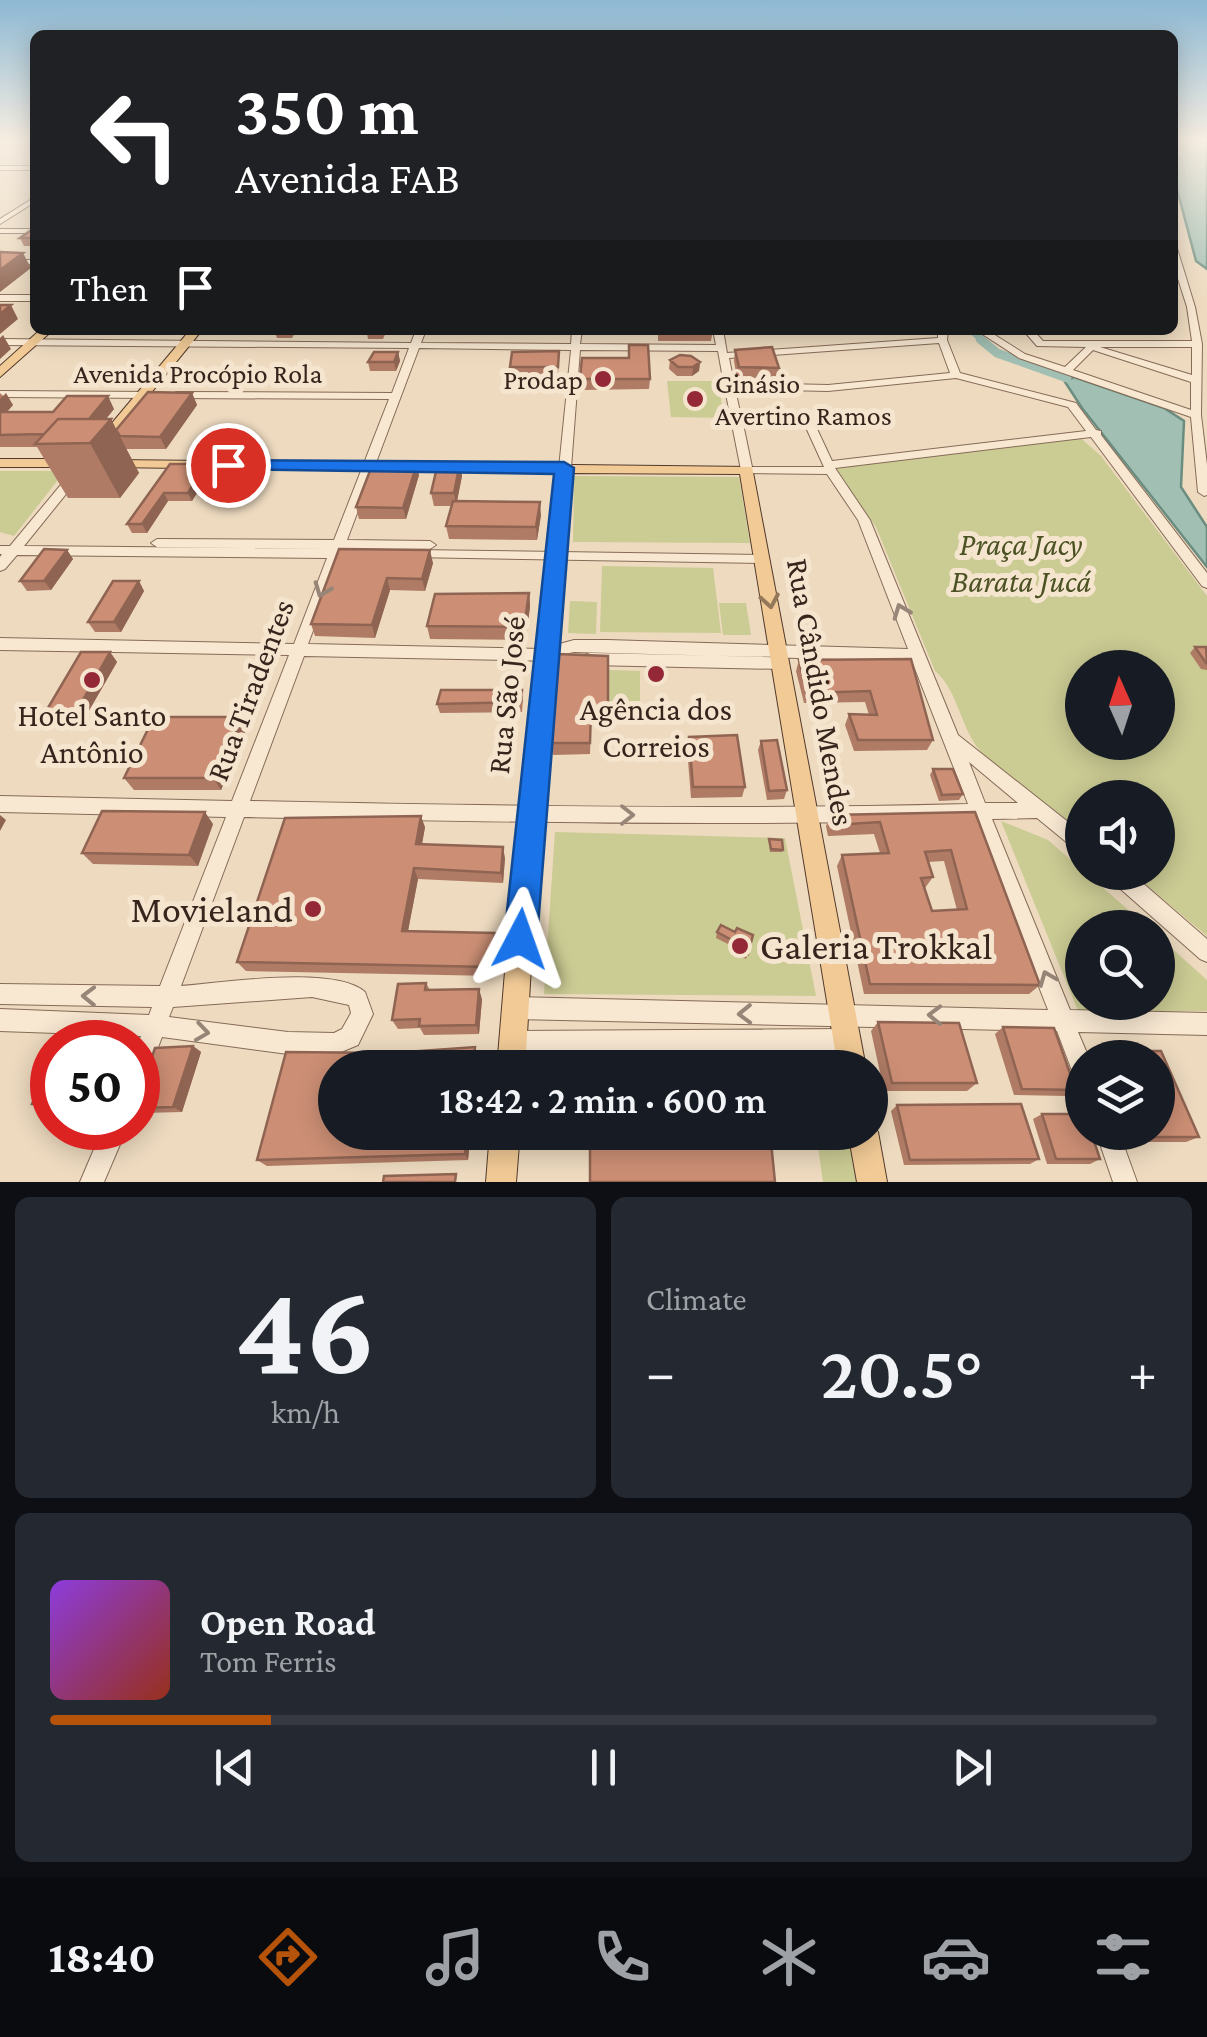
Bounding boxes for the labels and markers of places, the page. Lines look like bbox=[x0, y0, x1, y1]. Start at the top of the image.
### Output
place label: Prodap bbox=[503, 364, 583, 395]
marker: Prodap bbox=[592, 368, 614, 390]
place label: Ginásio Avertino Ramos bbox=[715, 368, 892, 431]
marker: Ginásio Avertino Ramos bbox=[684, 388, 706, 410]
pin bbox=[186, 423, 271, 508]
marker: Agência dos Correios bbox=[645, 663, 667, 685]
marker: Hotel Santo Antônio bbox=[81, 669, 103, 691]
place label: Agência dos Correios bbox=[580, 691, 732, 764]
place label: Hotel Santo Antônio bbox=[18, 697, 166, 770]
place label: Movieland bbox=[130, 888, 293, 930]
marker: Movieland bbox=[302, 898, 324, 920]
place label: Galeria Trokkal bbox=[760, 925, 992, 967]
marker: Galeria Trokkal bbox=[729, 935, 751, 957]

